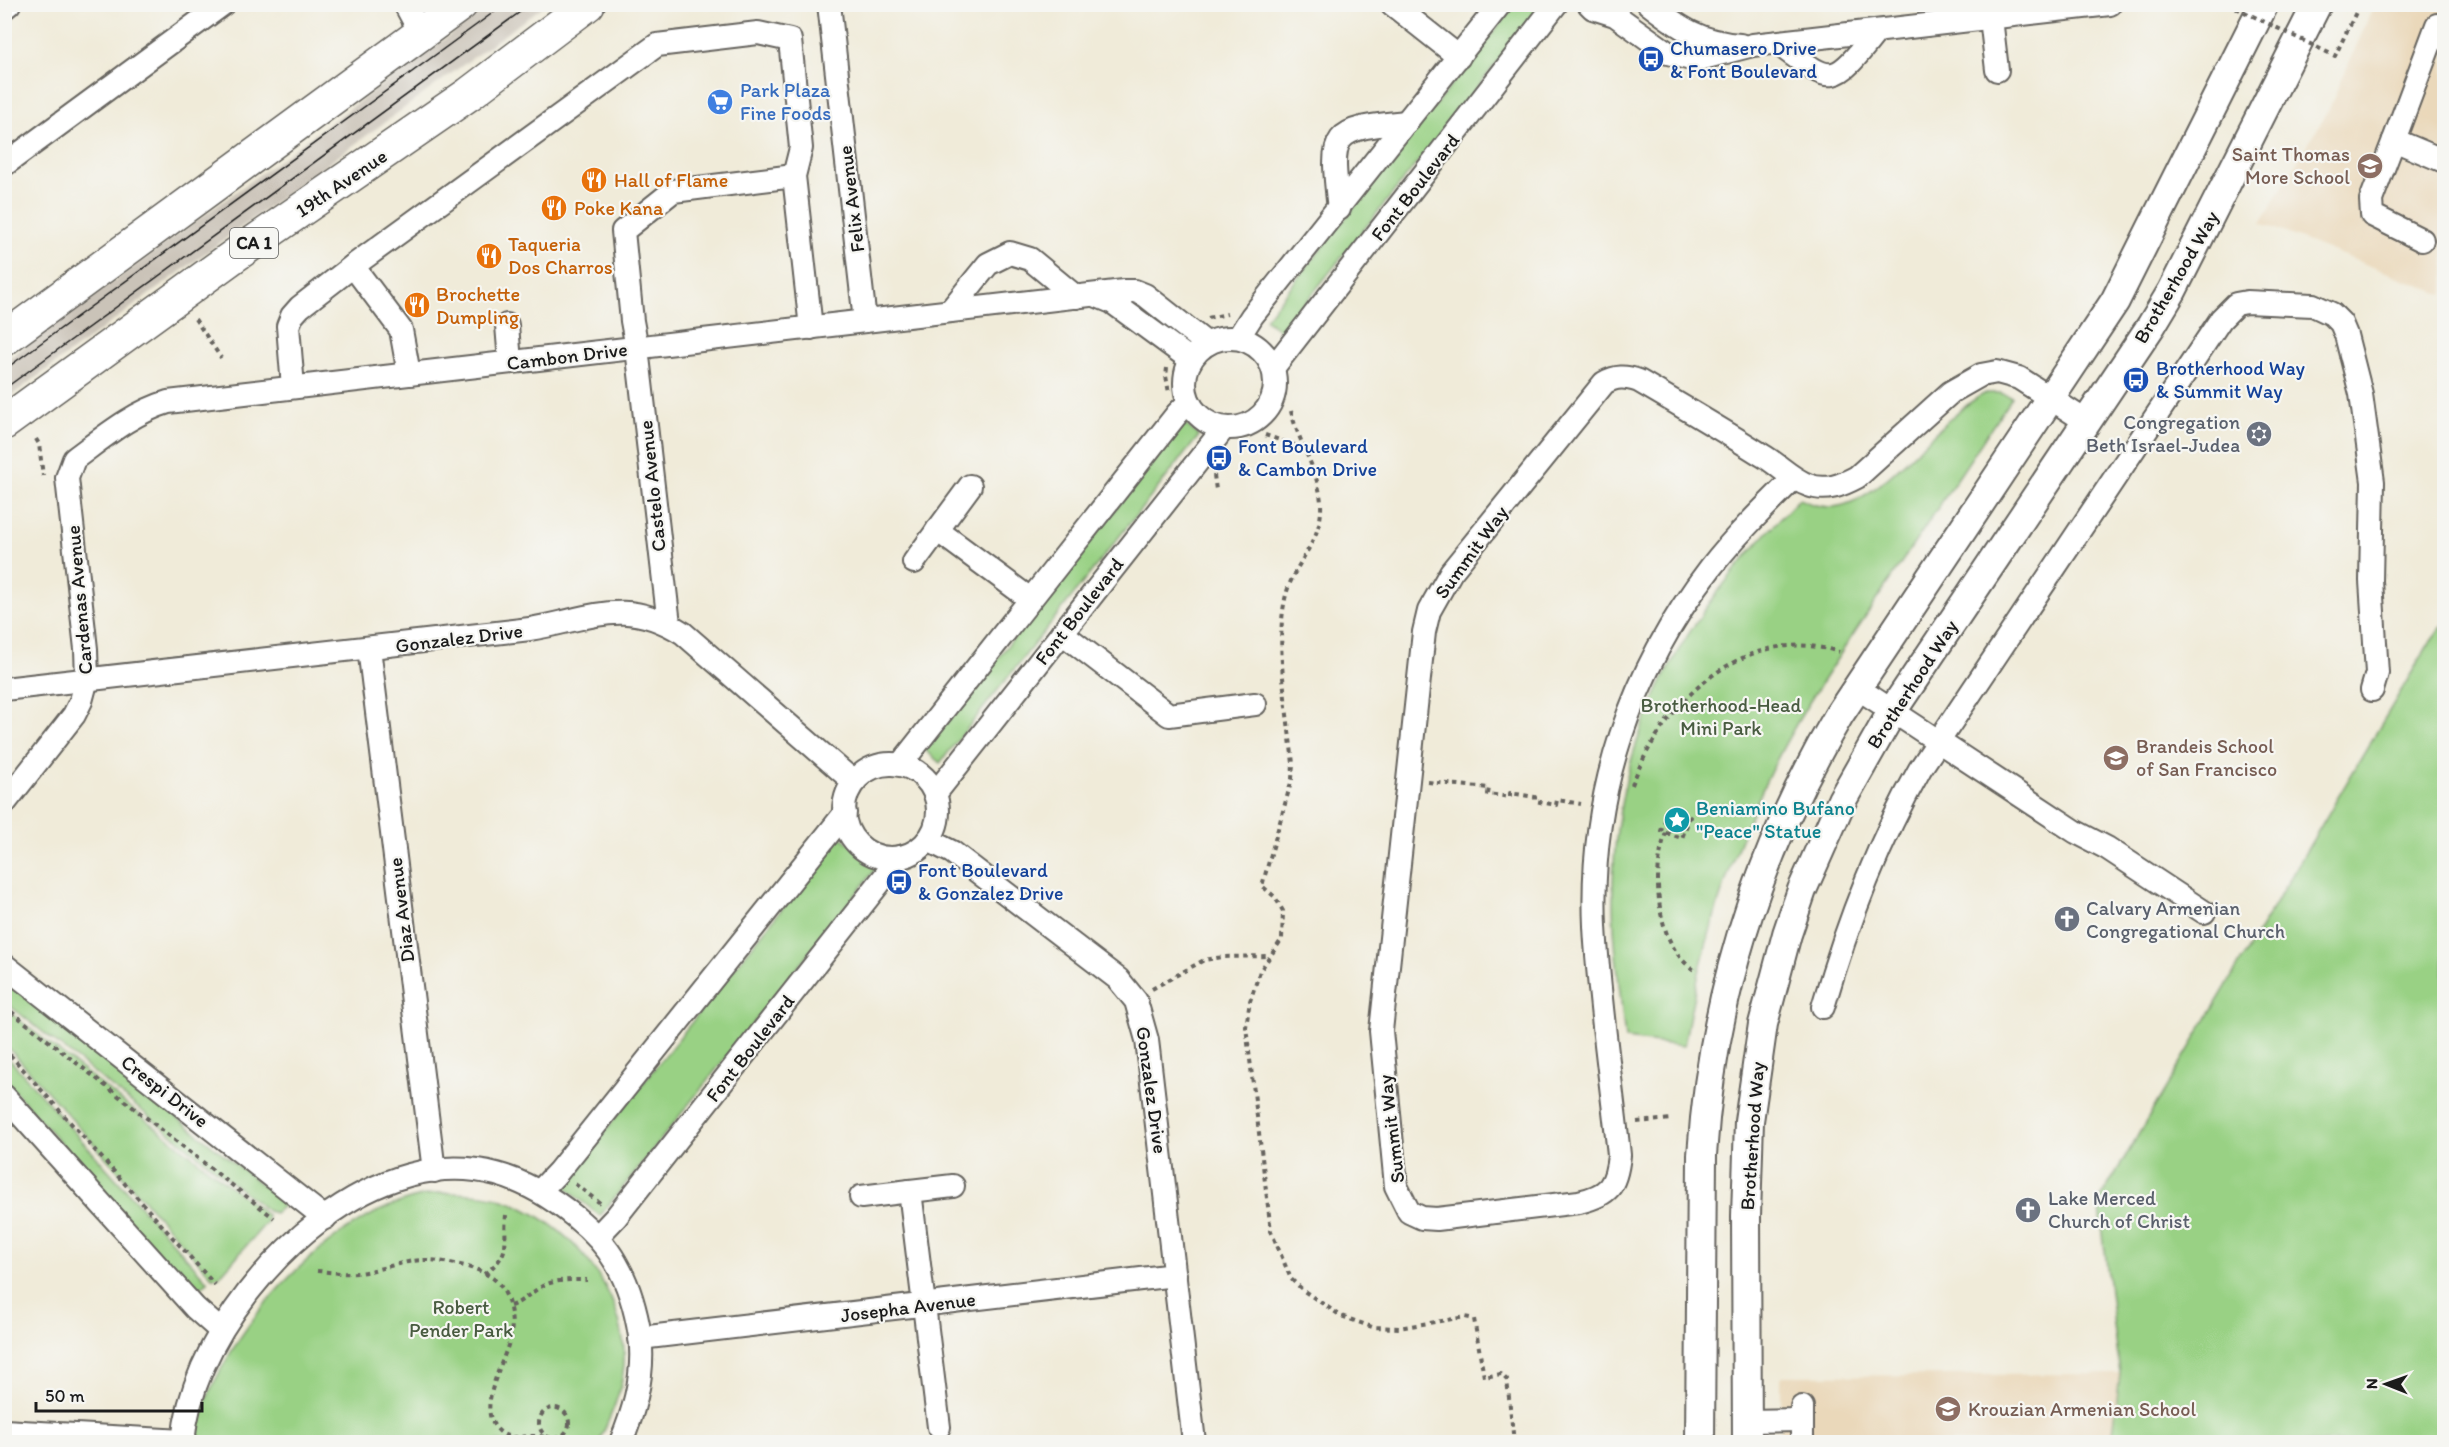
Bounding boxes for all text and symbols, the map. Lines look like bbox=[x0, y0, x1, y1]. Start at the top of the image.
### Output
place label: Chumasero Drive & Font Boulevard bbox=[1670, 36, 1817, 83]
bus stop icon: Chumasero Drive & Font Boulevard bbox=[1636, 44, 1666, 74]
place label: Park Plaza Fine Foods bbox=[740, 78, 831, 125]
supermarket icon: Park Plaza Fine Foods bbox=[705, 87, 735, 117]
street label: Font Boulevard bbox=[1366, 128, 1464, 246]
place label: Saint Thomas More School bbox=[2232, 142, 2350, 189]
street label: 19th Avenue bbox=[291, 144, 391, 222]
street label: Felix Avenue bbox=[833, 144, 869, 254]
school or university icon: Saint Thomas More School bbox=[2355, 151, 2385, 181]
restaurant icon: Hall of Flame bbox=[579, 165, 609, 195]
place label: Hall of Flame bbox=[614, 168, 728, 192]
restaurant icon: Poke Kana bbox=[539, 193, 569, 223]
place label: Poke Kana bbox=[574, 196, 664, 220]
street label: Brotherhood Way bbox=[2128, 206, 2224, 348]
road number: CA 1 bbox=[230, 228, 278, 258]
place label: Taqueria Dos Charros bbox=[508, 232, 613, 279]
restaurant icon: Taqueria Dos Charros bbox=[474, 241, 504, 271]
place label: Brochette Dumpling bbox=[436, 282, 520, 329]
restaurant icon: Brochette Dumpling bbox=[402, 290, 432, 320]
street label: Cambon Drive bbox=[505, 337, 629, 375]
place label: Brotherhood Way & Summit Way bbox=[2156, 356, 2306, 403]
bus stop icon: Brotherhood Way & Summit Way bbox=[2121, 365, 2151, 395]
place label: Congregation Beth Israel-Judea bbox=[2086, 410, 2240, 457]
street label: Castelo Avenue bbox=[633, 419, 671, 553]
synagogue icon: Congregation Beth Israel-Judea bbox=[2244, 419, 2274, 449]
place label: Font Boulevard & Cambon Drive bbox=[1238, 434, 1377, 481]
bus stop icon: Font Boulevard & Cambon Drive bbox=[1204, 443, 1234, 473]
street label: Summit Way bbox=[1429, 500, 1513, 603]
street label: Cardenas Avenue bbox=[61, 524, 97, 676]
street label: Font Boulevard bbox=[1030, 552, 1128, 670]
street label: Brotherhood Way bbox=[1861, 614, 1963, 753]
street label: Gonzalez Drive bbox=[394, 618, 524, 658]
park label: Brotherhood-Head Mini Park bbox=[1641, 693, 1801, 740]
place label: Brandeis School of San Francisco bbox=[2136, 734, 2277, 781]
school or university icon: Brandeis School of San Francisco bbox=[2101, 743, 2131, 773]
place label: Beniamino Bufano "Peace" Statue bbox=[1696, 796, 1855, 843]
place icon: Beniamino Bufano "Peace" Statue bbox=[1662, 805, 1692, 835]
street label: Diaz Avenue bbox=[383, 856, 419, 964]
place label: Font Boulevard & Gonzalez Drive bbox=[918, 858, 1063, 905]
bus stop icon: Font Boulevard & Gonzalez Drive bbox=[884, 867, 914, 897]
place label: Calvary Armenian Congregational Church bbox=[2086, 896, 2285, 943]
church icon: Calvary Armenian Congregational Church bbox=[2052, 904, 2082, 934]
street label: Font Boulevard bbox=[701, 989, 799, 1107]
street label: Gonzalez Drive bbox=[1131, 1025, 1173, 1155]
street label: Crespi Drive bbox=[117, 1049, 213, 1133]
street label: Brotherhood Way bbox=[1735, 1060, 1769, 1211]
street label: Summit Way bbox=[1372, 1073, 1410, 1185]
place label: Lake Merced Church of Christ bbox=[2048, 1186, 2190, 1233]
church icon: Lake Merced Church of Christ bbox=[2013, 1195, 2043, 1225]
street label: Josepha Avenue bbox=[839, 1287, 977, 1327]
park label: Robert Pender Park bbox=[409, 1295, 513, 1342]
north arrow bbox=[2356, 1354, 2416, 1414]
scale bar bbox=[36, 1375, 202, 1413]
text: N bbox=[2362, 1378, 2381, 1389]
text: 50 m bbox=[45, 1385, 85, 1407]
school or university icon: Krouzian Armenian School bbox=[1933, 1394, 1963, 1424]
place label: Krouzian Armenian School bbox=[1968, 1397, 2196, 1421]

